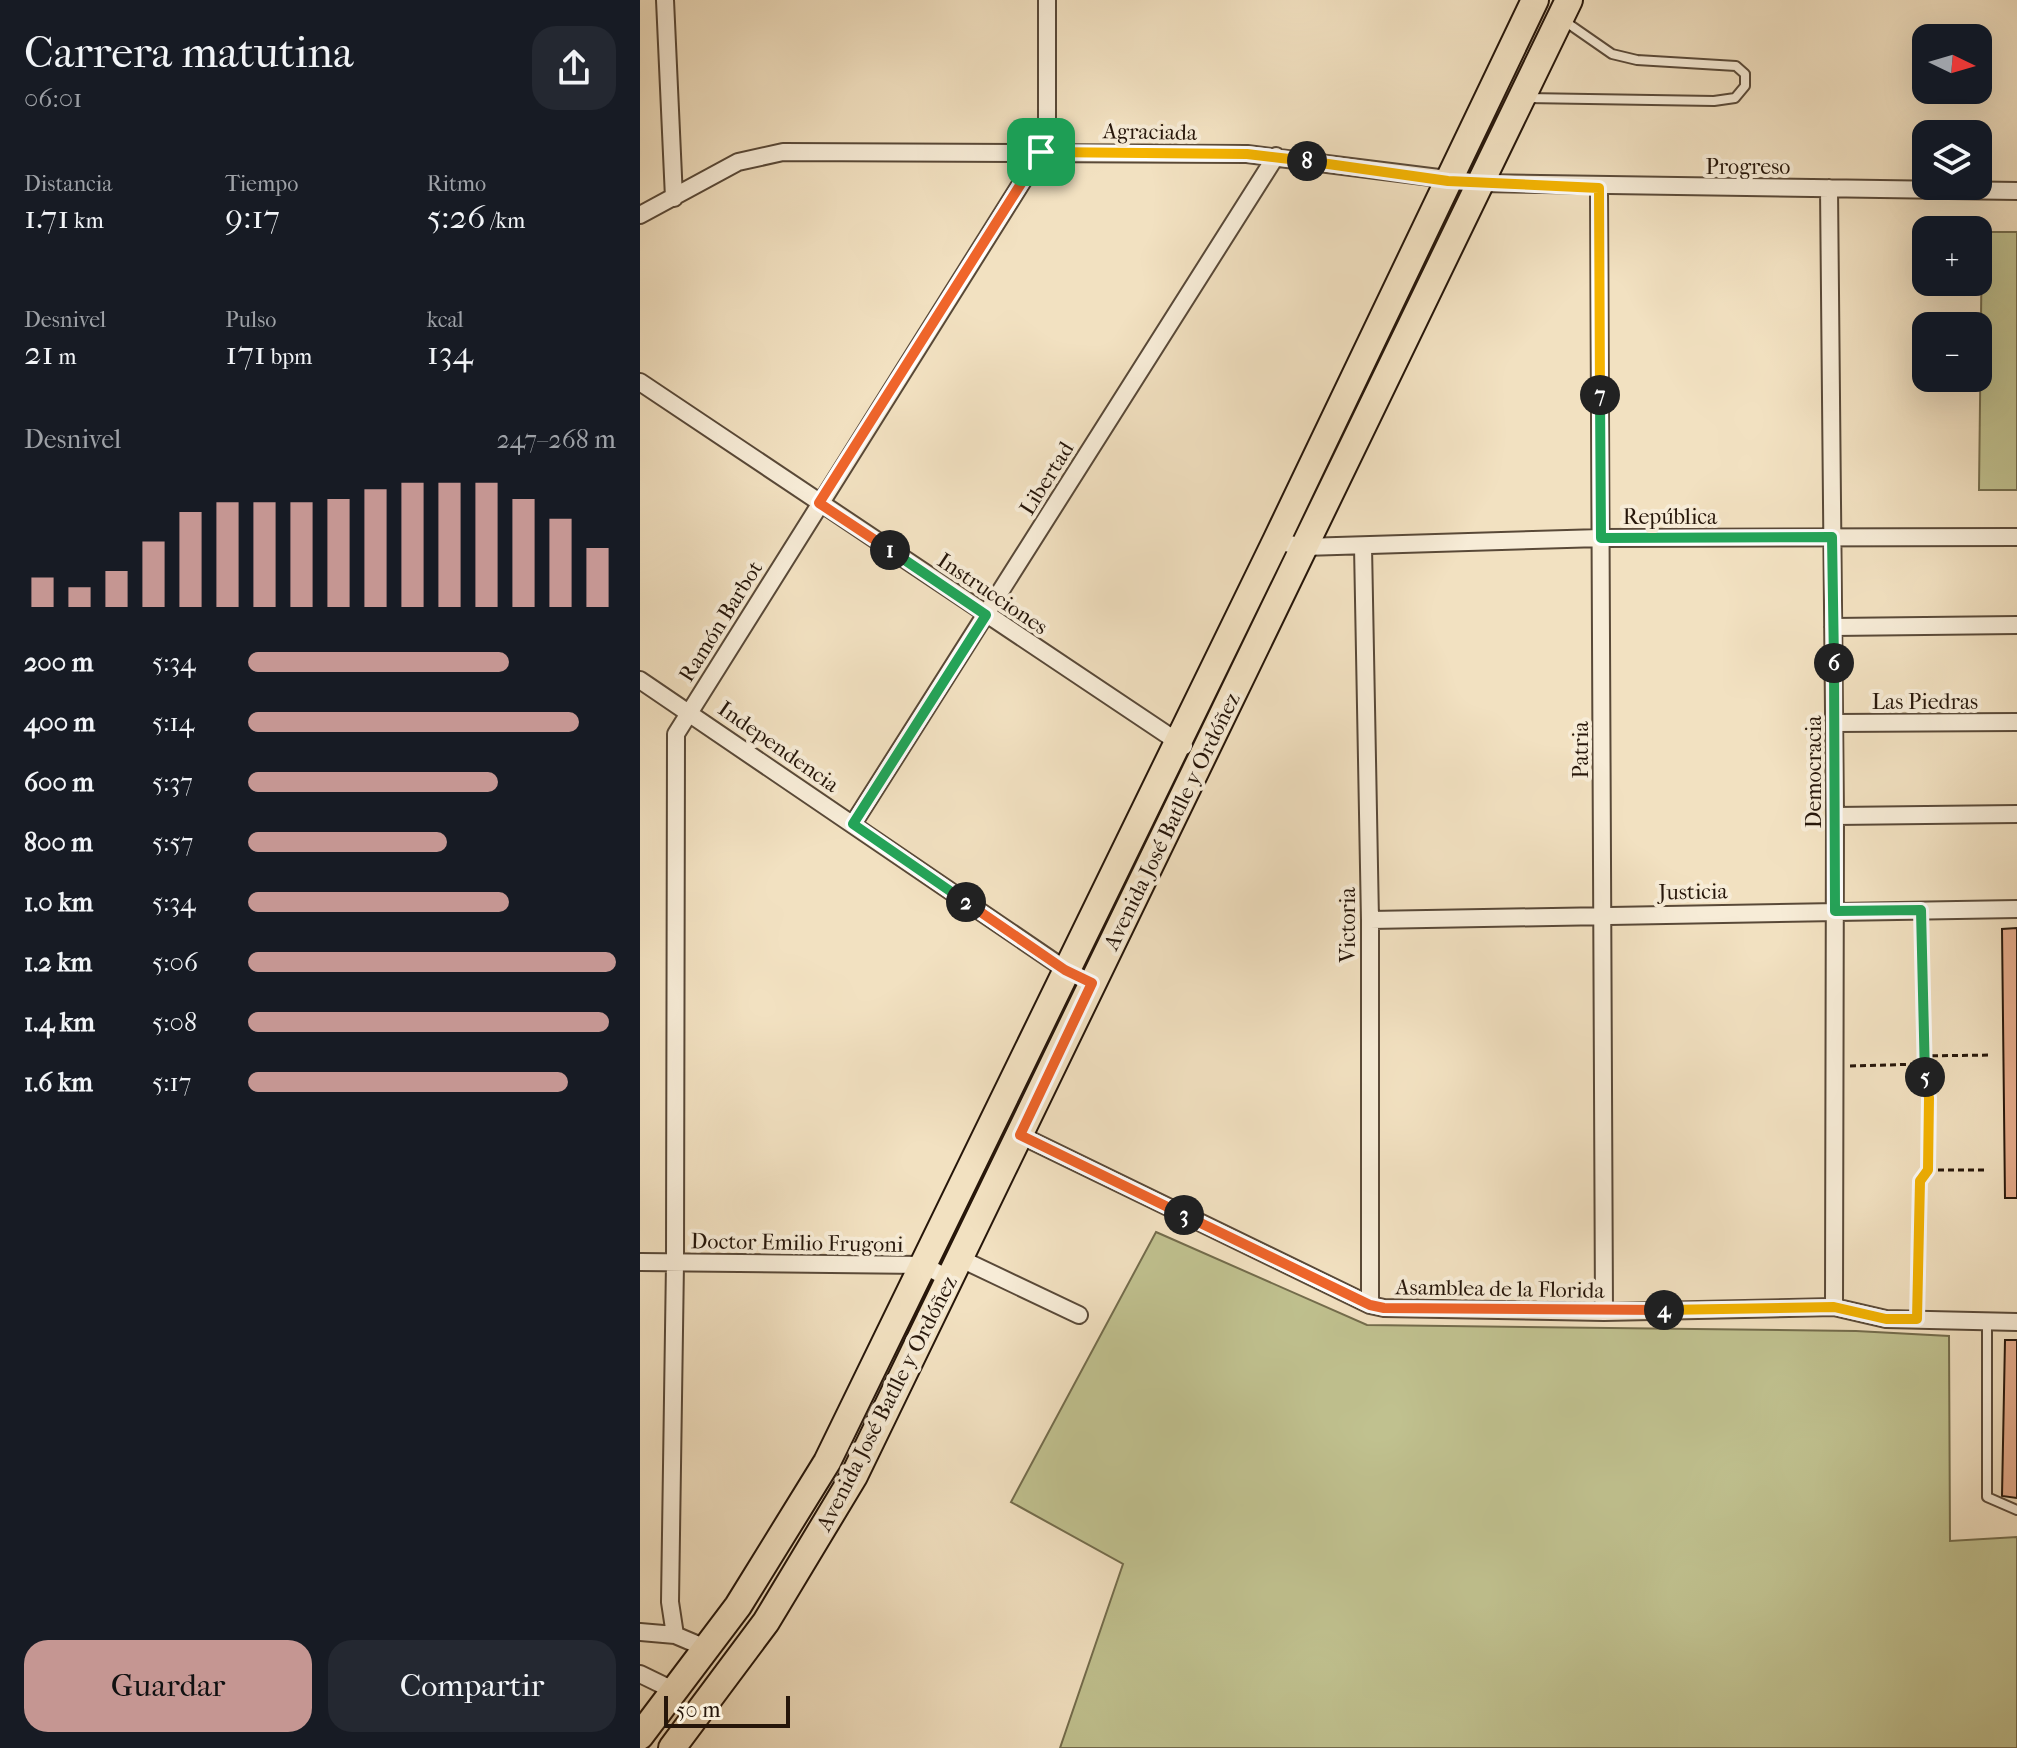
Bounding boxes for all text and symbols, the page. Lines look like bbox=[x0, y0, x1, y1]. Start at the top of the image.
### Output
north arrow bbox=[1912, 24, 1992, 104]
map controls bbox=[1912, 24, 1992, 392]
button: share bbox=[532, 26, 616, 110]
text: Carrera matutina bbox=[24, 27, 353, 78]
text: 06:01 bbox=[24, 83, 82, 114]
pin bbox=[1007, 118, 1075, 186]
street label: Agraciada bbox=[1102, 118, 1198, 146]
button: layers bbox=[1912, 120, 1992, 200]
icon: arrive bbox=[1019, 130, 1063, 174]
pin: 8 bbox=[1287, 141, 1327, 181]
text: 8 bbox=[1301, 148, 1313, 174]
street label: Progreso bbox=[1706, 154, 1790, 180]
text: Distancia bbox=[24, 171, 112, 197]
text: Tiempo bbox=[225, 171, 298, 197]
text: Ritmo bbox=[427, 171, 486, 197]
text: 1.71 bbox=[24, 197, 69, 237]
text: 9:17 bbox=[225, 197, 280, 237]
text: 5:26 bbox=[427, 197, 485, 237]
text: km bbox=[69, 208, 104, 234]
text: /km bbox=[485, 208, 525, 234]
button: + bbox=[1912, 216, 1992, 296]
text: Desnivel bbox=[24, 307, 106, 333]
text: Pulso bbox=[225, 307, 276, 333]
text: kcal bbox=[427, 307, 464, 333]
button: − bbox=[1912, 312, 1992, 392]
text: 21 bbox=[24, 333, 54, 373]
text: 171 bbox=[225, 333, 266, 373]
text: 134 bbox=[427, 333, 473, 373]
text: m bbox=[54, 344, 77, 370]
text: bpm bbox=[266, 344, 312, 370]
pin: 7 bbox=[1580, 375, 1620, 415]
text: 7 bbox=[1595, 382, 1605, 408]
text: Desnivel bbox=[24, 424, 121, 455]
text: 247–268 m bbox=[496, 424, 616, 455]
street label: Libertad bbox=[1014, 436, 1080, 520]
street label: República bbox=[1623, 504, 1718, 530]
pin: 1 bbox=[870, 530, 910, 570]
text: 1 bbox=[886, 537, 894, 563]
street label: Instrucciones bbox=[932, 547, 1053, 640]
street label: Ramón Barbot bbox=[673, 556, 768, 687]
pin: 6 bbox=[1814, 643, 1854, 683]
text: 200 m bbox=[24, 647, 93, 678]
text: 5:34 bbox=[152, 647, 196, 678]
text: 6 bbox=[1828, 650, 1840, 676]
street label: Avenida José Batlle y Ordóñez bbox=[1098, 688, 1246, 955]
street label: Las Piedras bbox=[1872, 689, 1978, 715]
street label: Independencia bbox=[713, 696, 845, 799]
text: 400 m bbox=[24, 707, 95, 738]
text: 5:14 bbox=[152, 707, 194, 738]
street label: Democracia bbox=[1801, 715, 1827, 828]
street label: Patria bbox=[1568, 721, 1594, 779]
text: 600 m bbox=[24, 767, 94, 798]
text: 5:37 bbox=[152, 767, 193, 798]
text: 800 m bbox=[24, 827, 93, 858]
text: 5:57 bbox=[152, 827, 193, 858]
street label: Justicia bbox=[1656, 878, 1729, 906]
pin: 2 bbox=[946, 882, 986, 922]
text: 1.0 km bbox=[24, 887, 93, 918]
text: 5:34 bbox=[152, 887, 196, 918]
street label: Victoria bbox=[1335, 887, 1361, 964]
text: 2 bbox=[960, 889, 972, 915]
text: 1.2 km bbox=[24, 947, 92, 978]
text: 5:06 bbox=[152, 947, 198, 978]
text: 1.4 km bbox=[24, 1007, 95, 1038]
text: 5:08 bbox=[152, 1007, 197, 1038]
pin: 5 bbox=[1905, 1057, 1945, 1097]
text: 5 bbox=[1920, 1064, 1930, 1090]
text: 1.6 km bbox=[24, 1067, 93, 1098]
text: 5:17 bbox=[152, 1067, 191, 1098]
pin: 3 bbox=[1164, 1195, 1204, 1235]
text: 3 bbox=[1179, 1202, 1189, 1228]
street label: Doctor Emilio Frugoni bbox=[690, 1228, 904, 1258]
street label: Avenida José Batlle y Ordóñez bbox=[811, 1271, 963, 1536]
street label: Asamblea de la Florida bbox=[1394, 1274, 1606, 1304]
pin: 4 bbox=[1644, 1290, 1684, 1330]
text: 4 bbox=[1658, 1297, 1671, 1323]
button: Guardar bbox=[24, 1640, 312, 1732]
button: Compartir bbox=[328, 1640, 616, 1732]
scale bar bbox=[664, 1692, 790, 1728]
text: 50 m bbox=[676, 1697, 721, 1723]

